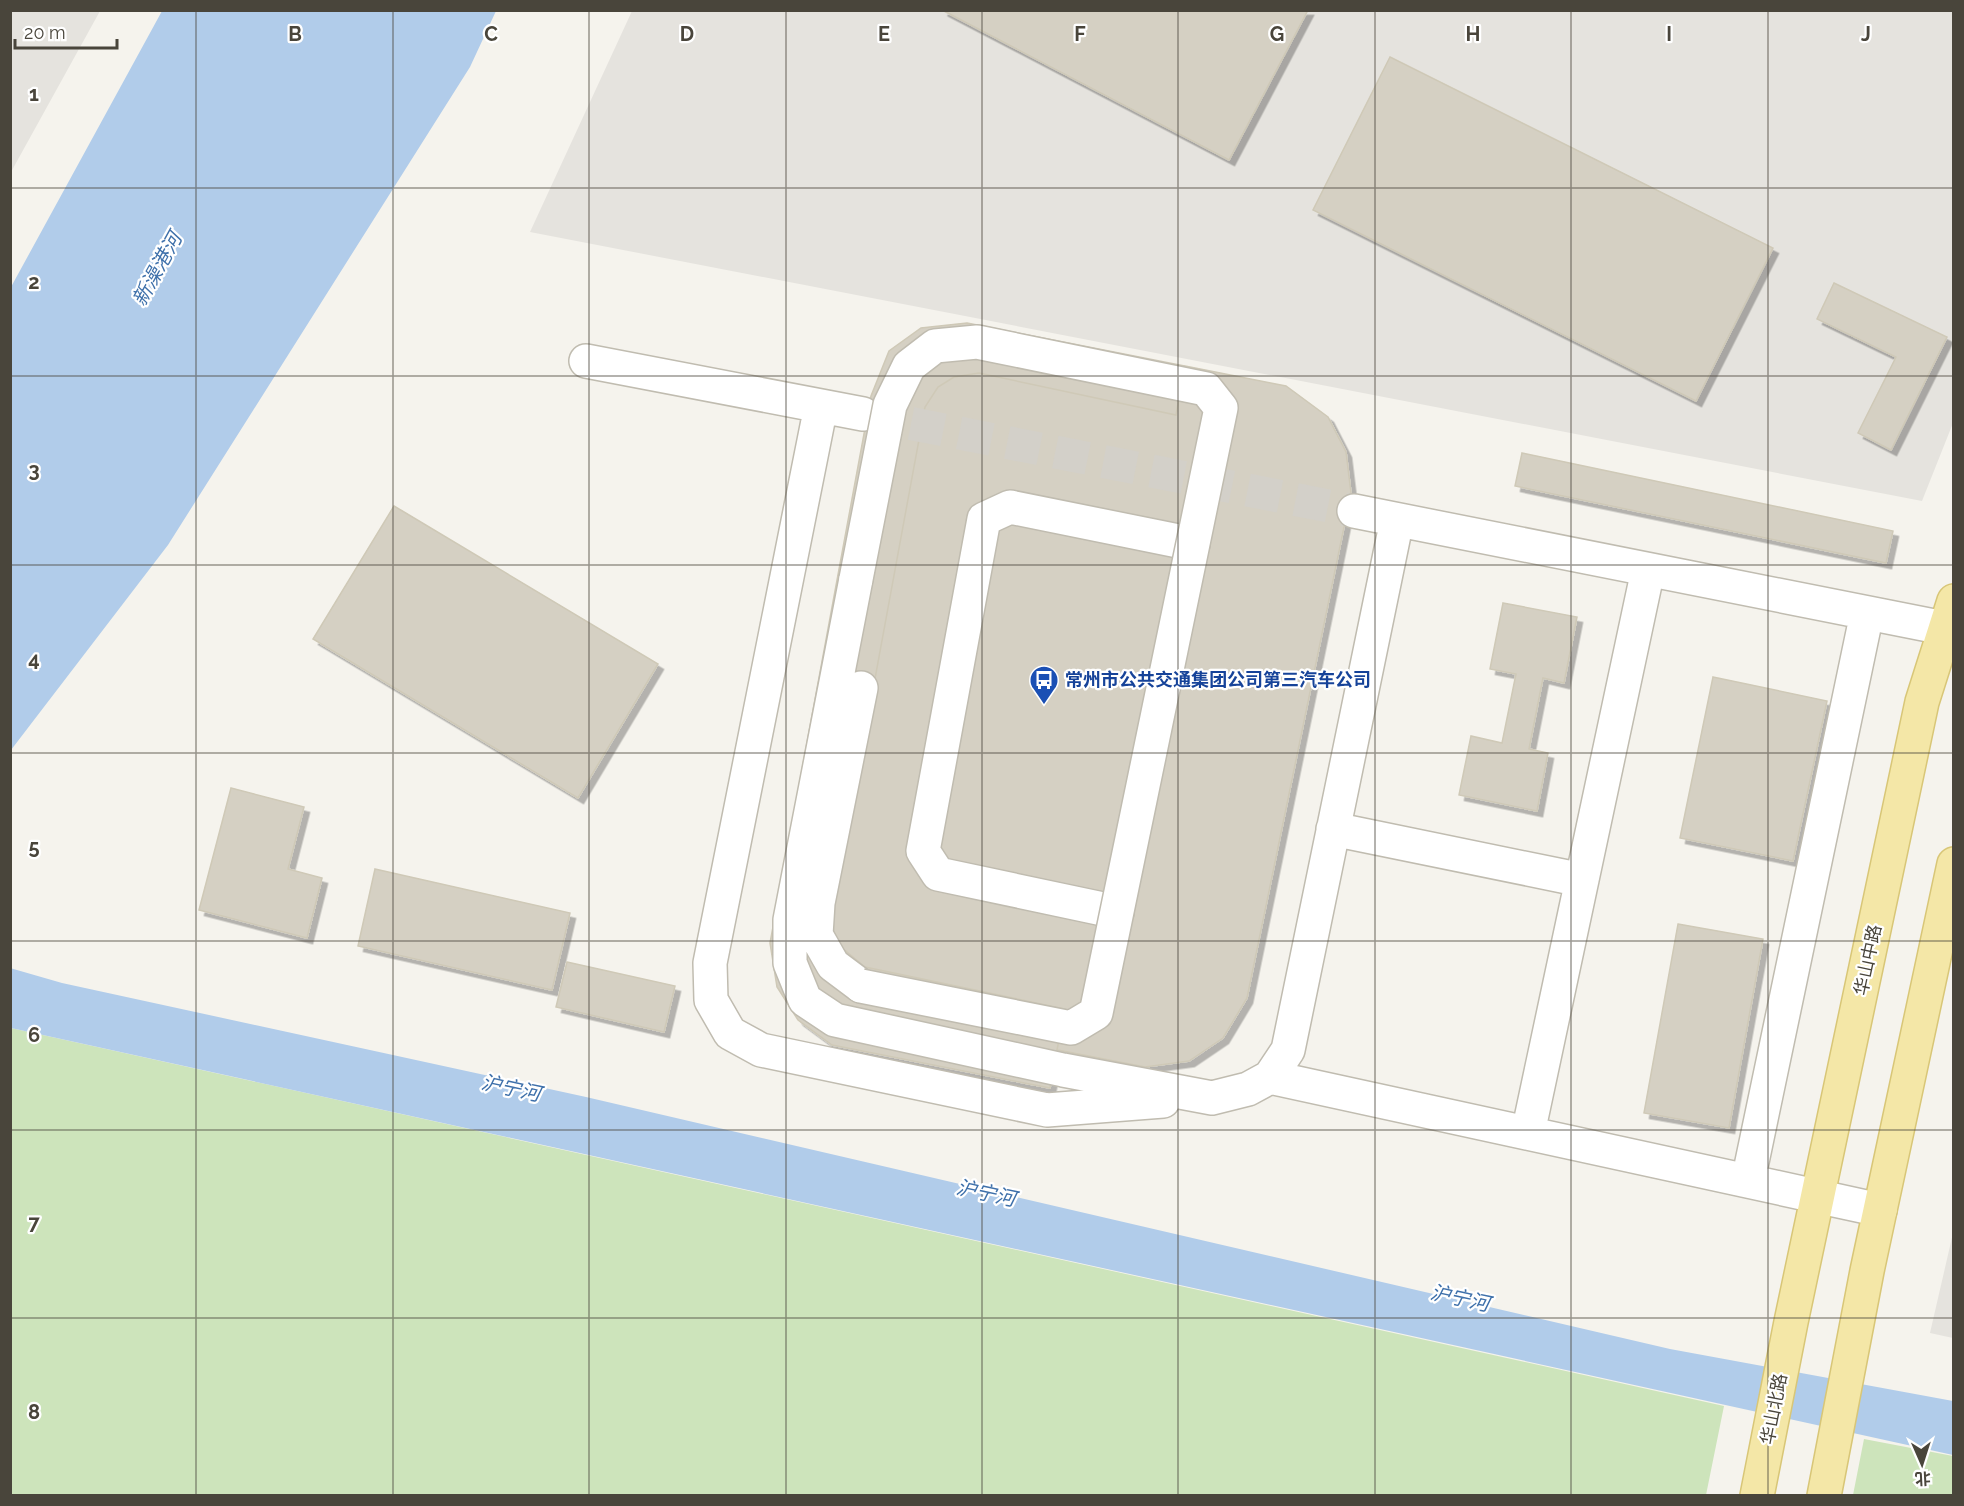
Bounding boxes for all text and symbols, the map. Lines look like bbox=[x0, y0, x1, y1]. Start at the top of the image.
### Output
scale bar bbox=[15, 12, 117, 50]
text: 20 m bbox=[24, 22, 66, 43]
text: B bbox=[288, 22, 302, 46]
text: C bbox=[484, 22, 498, 46]
text: D bbox=[680, 22, 694, 46]
text: E bbox=[878, 22, 890, 46]
text: F bbox=[1074, 22, 1086, 46]
text: G bbox=[1270, 22, 1284, 46]
text: H bbox=[1466, 22, 1480, 46]
text: I bbox=[1666, 22, 1672, 46]
text: J bbox=[1861, 22, 1871, 46]
text: 1 bbox=[29, 82, 39, 106]
water label: 新澡港河 bbox=[127, 225, 189, 310]
text: 2 bbox=[28, 270, 40, 294]
text: 3 bbox=[28, 458, 40, 482]
text: 4 bbox=[28, 647, 40, 671]
bus stop icon: 常州市公共交通集团公司第三汽车公司 bbox=[1028, 664, 1060, 706]
place label: 常州市公共交通集团公司第三汽车公司 bbox=[1065, 669, 1371, 690]
text: 5 bbox=[28, 835, 40, 859]
street label: 华山中路 bbox=[1850, 922, 1885, 997]
text: 6 bbox=[28, 1023, 40, 1047]
water label: 沪宁河 bbox=[479, 1070, 547, 1107]
water label: 沪宁河 bbox=[954, 1175, 1022, 1212]
text: 7 bbox=[28, 1211, 40, 1235]
water label: 沪宁河 bbox=[1428, 1280, 1496, 1317]
street label: 华山北路 bbox=[1756, 1372, 1791, 1446]
text: 8 bbox=[28, 1400, 40, 1424]
north arrow bbox=[1892, 1434, 1952, 1494]
text: 北 bbox=[1914, 1469, 1931, 1488]

